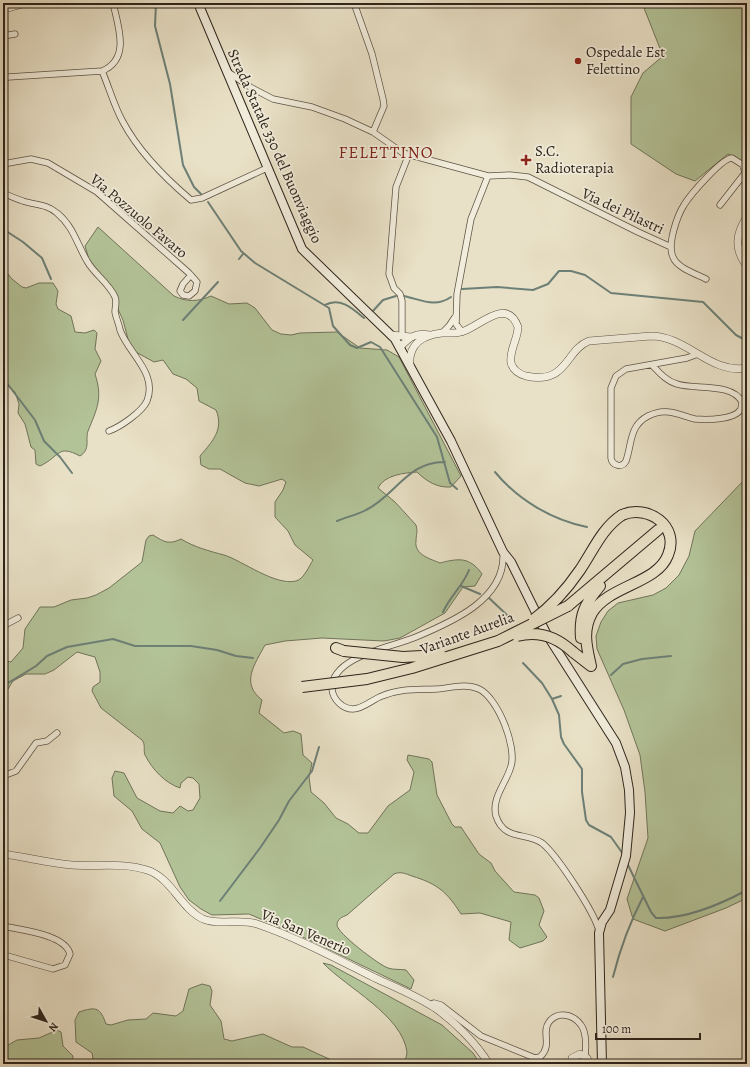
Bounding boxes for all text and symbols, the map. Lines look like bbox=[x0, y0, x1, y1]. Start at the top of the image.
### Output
place label: Ospedale Est Felettino bbox=[586, 42, 665, 79]
street label: Strada Statale 330 del Buonviaggio bbox=[223, 46, 327, 246]
marker: Ospedale Est Felettino bbox=[573, 56, 583, 66]
district label: FELETTINO bbox=[339, 141, 433, 164]
place label: S.C. Radioterapia bbox=[535, 141, 614, 178]
marker: S.C. Radioterapia bbox=[520, 154, 532, 166]
street label: Via Pozzuolo Favaro bbox=[85, 169, 192, 263]
street label: Via dei Pilastri bbox=[578, 183, 667, 239]
street label: Variante Aurelia bbox=[416, 607, 517, 660]
street label: Via San Venerio bbox=[257, 904, 354, 960]
north arrow bbox=[26, 1001, 66, 1041]
scale bar bbox=[596, 1015, 700, 1041]
text: N bbox=[45, 1019, 62, 1035]
text: 100 m bbox=[602, 1021, 631, 1037]

